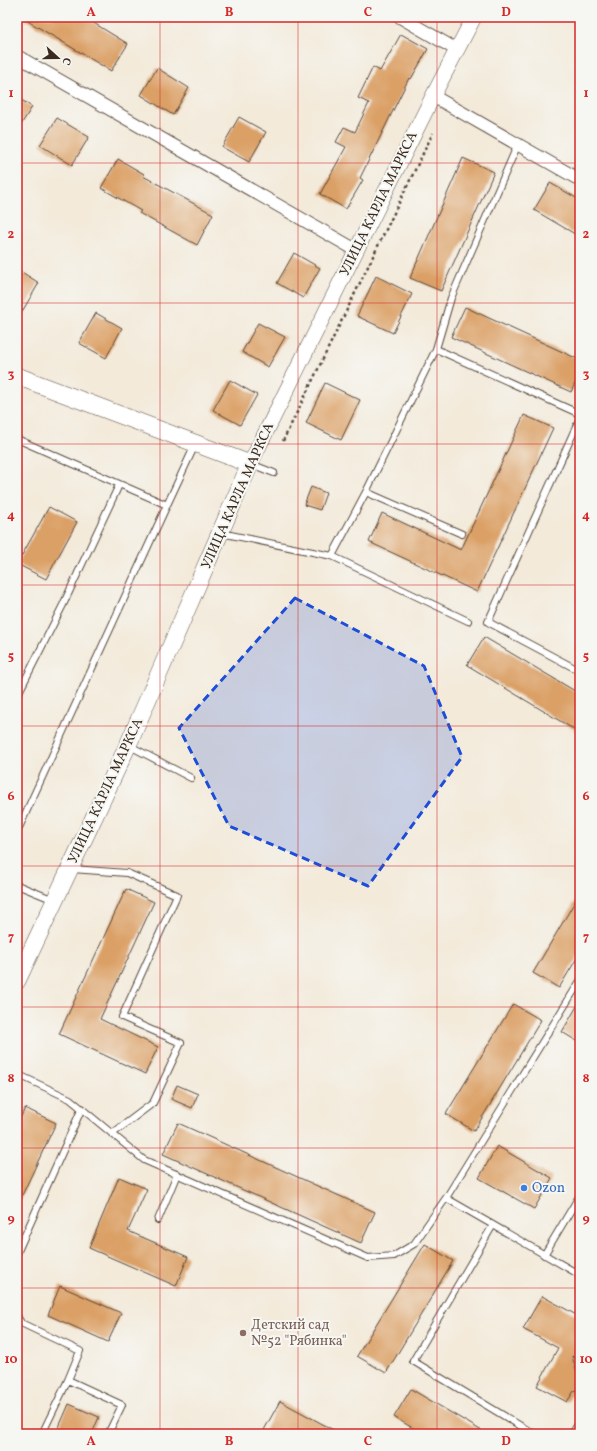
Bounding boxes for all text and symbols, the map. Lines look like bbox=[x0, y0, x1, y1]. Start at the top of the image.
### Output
text: A bbox=[86, 4, 96, 22]
text: B bbox=[225, 4, 234, 22]
text: C bbox=[364, 4, 372, 22]
text: D bbox=[501, 4, 511, 22]
north arrow bbox=[38, 38, 78, 78]
text: С bbox=[58, 55, 74, 67]
text: 1 bbox=[8, 85, 14, 103]
text: 1 bbox=[583, 85, 589, 103]
street label: УЛИЦА КАРЛА МАРКСА bbox=[336, 128, 422, 280]
text: 2 bbox=[8, 226, 15, 244]
text: 2 bbox=[583, 226, 590, 244]
text: 3 bbox=[8, 366, 15, 384]
text: 3 bbox=[583, 366, 590, 384]
street label: УЛИЦА КАРЛА МАРКСА bbox=[197, 419, 279, 572]
text: 4 bbox=[7, 507, 15, 525]
text: 4 bbox=[582, 507, 590, 525]
text: 5 bbox=[8, 648, 14, 666]
text: 5 bbox=[583, 648, 589, 666]
street label: УЛИЦА КАРЛА МАРКСА bbox=[64, 715, 148, 867]
text: 6 bbox=[7, 788, 15, 806]
text: 6 bbox=[582, 788, 590, 806]
text: 7 bbox=[8, 929, 14, 947]
text: 7 bbox=[583, 929, 589, 947]
text: 8 bbox=[7, 1070, 15, 1088]
text: 8 bbox=[582, 1070, 590, 1088]
place label: Ozon bbox=[532, 1179, 565, 1198]
marker: Ozon bbox=[519, 1183, 529, 1193]
text: 9 bbox=[7, 1210, 15, 1228]
text: 9 bbox=[582, 1210, 590, 1228]
place label: Детский сад №52 "Рябинка" bbox=[251, 1316, 347, 1351]
marker: Детский сад №52 "Рябинка" bbox=[238, 1328, 248, 1338]
text: 10 bbox=[4, 1351, 18, 1369]
text: 10 bbox=[579, 1351, 593, 1369]
text: A bbox=[86, 1433, 96, 1451]
text: B bbox=[225, 1433, 234, 1451]
text: C bbox=[364, 1433, 372, 1451]
text: D bbox=[501, 1433, 511, 1451]

